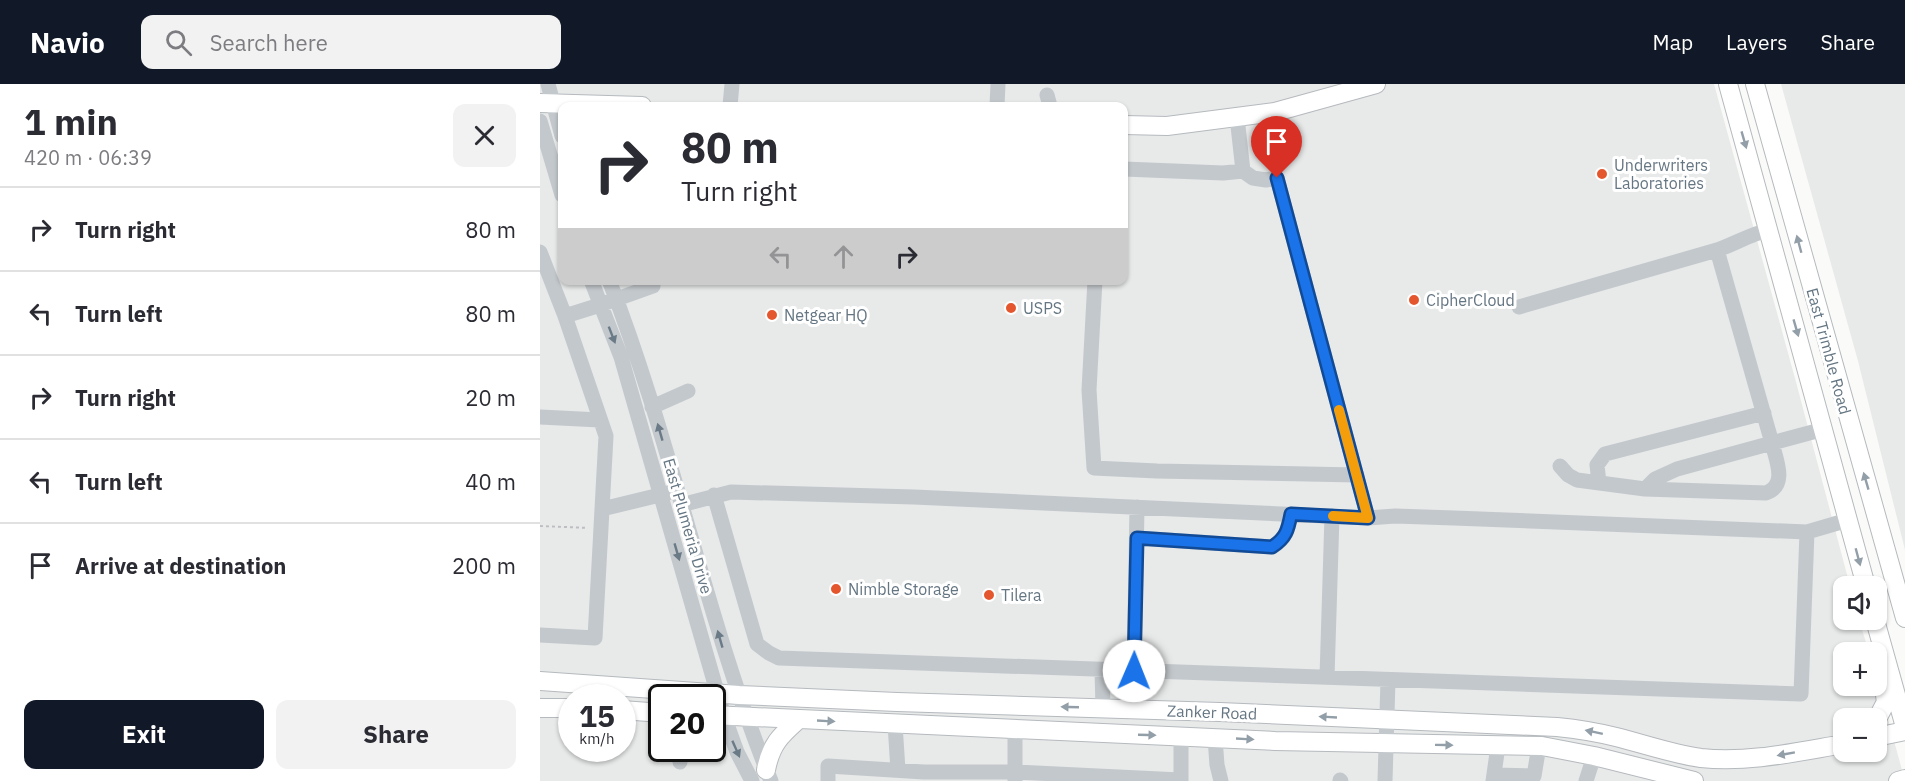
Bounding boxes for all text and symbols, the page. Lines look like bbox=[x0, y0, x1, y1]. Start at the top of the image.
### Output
search box bbox=[141, 15, 561, 69]
text: Navio bbox=[30, 24, 105, 61]
icon: search bbox=[162, 26, 195, 59]
text: Search here bbox=[210, 28, 328, 57]
text: Map bbox=[1653, 28, 1693, 56]
text: Layers bbox=[1726, 28, 1788, 56]
text: Share bbox=[1821, 28, 1875, 56]
text: 1 min bbox=[24, 98, 118, 145]
button: close bbox=[453, 104, 516, 167]
pin bbox=[1251, 116, 1302, 178]
text: 80 m bbox=[681, 120, 779, 175]
icon: arrive bbox=[1260, 125, 1293, 158]
icon: right bbox=[582, 126, 660, 204]
one-way arrow bbox=[1740, 131, 1749, 149]
text: 420 m · 06:39 bbox=[24, 144, 152, 171]
place label: Underwriters Laboratories bbox=[1614, 155, 1708, 193]
marker: Underwriters Laboratories bbox=[1595, 167, 1609, 181]
text: Turn right bbox=[681, 173, 798, 208]
icon: right bbox=[24, 213, 57, 246]
text: Turn right bbox=[75, 215, 176, 244]
text: 80 m bbox=[465, 215, 516, 244]
one-way arrow bbox=[1794, 235, 1804, 253]
icon: left bbox=[764, 240, 797, 273]
icon: ahead bbox=[827, 240, 860, 273]
icon: right bbox=[890, 240, 923, 273]
street label: East Trimble Road bbox=[1802, 286, 1856, 416]
place label: CipherCloud bbox=[1426, 290, 1515, 310]
marker: CipherCloud bbox=[1407, 293, 1421, 307]
icon: left bbox=[24, 297, 57, 330]
place label: USPS bbox=[1023, 298, 1062, 318]
text: Turn left bbox=[75, 299, 163, 328]
text: 80 m bbox=[465, 299, 516, 328]
marker: USPS bbox=[1004, 301, 1018, 315]
place label: Netgear HQ bbox=[784, 305, 868, 325]
marker: Netgear HQ bbox=[765, 308, 779, 322]
one-way arrow bbox=[1792, 319, 1801, 337]
one-way arrow bbox=[608, 326, 617, 344]
icon: right bbox=[24, 381, 57, 414]
text: Turn right bbox=[75, 383, 176, 412]
text: 20 m bbox=[465, 383, 516, 412]
one-way arrow bbox=[655, 423, 664, 441]
street label: East Plumeria Drive bbox=[659, 456, 717, 596]
icon: left bbox=[24, 465, 57, 498]
text: Turn left bbox=[75, 467, 163, 496]
text: 40 m bbox=[465, 467, 516, 496]
one-way arrow bbox=[1861, 472, 1870, 490]
one-way arrow bbox=[673, 543, 682, 561]
one-way arrow bbox=[1854, 548, 1863, 566]
icon: arrive bbox=[24, 549, 57, 582]
text: Arrive at destination bbox=[75, 551, 286, 580]
text: 200 m bbox=[452, 551, 516, 580]
map controls bbox=[1833, 576, 1887, 762]
button: sound bbox=[1833, 576, 1887, 630]
place label: Nimble Storage bbox=[848, 579, 959, 599]
marker: Nimble Storage bbox=[829, 582, 843, 596]
place label: Tilera bbox=[1001, 585, 1042, 605]
marker: Tilera bbox=[982, 588, 996, 602]
one-way arrow bbox=[715, 630, 725, 648]
position arrow bbox=[1102, 639, 1166, 703]
button: + bbox=[1833, 642, 1887, 696]
speed limit sign: 20 bbox=[648, 684, 726, 762]
text: 15 bbox=[579, 696, 615, 735]
button: Exit bbox=[24, 700, 264, 769]
button: Share bbox=[276, 700, 516, 769]
street label: Zanker Road bbox=[1167, 700, 1257, 724]
one-way arrow bbox=[1061, 703, 1080, 712]
button: − bbox=[1833, 708, 1887, 762]
one-way arrow bbox=[1319, 712, 1338, 721]
one-way arrow bbox=[817, 716, 836, 725]
one-way arrow bbox=[1585, 727, 1604, 737]
text: km/h bbox=[579, 729, 615, 748]
one-way arrow bbox=[1138, 730, 1157, 739]
one-way arrow bbox=[1235, 735, 1254, 744]
one-way arrow bbox=[732, 740, 742, 758]
one-way arrow bbox=[1434, 740, 1453, 750]
one-way arrow bbox=[1776, 749, 1795, 758]

